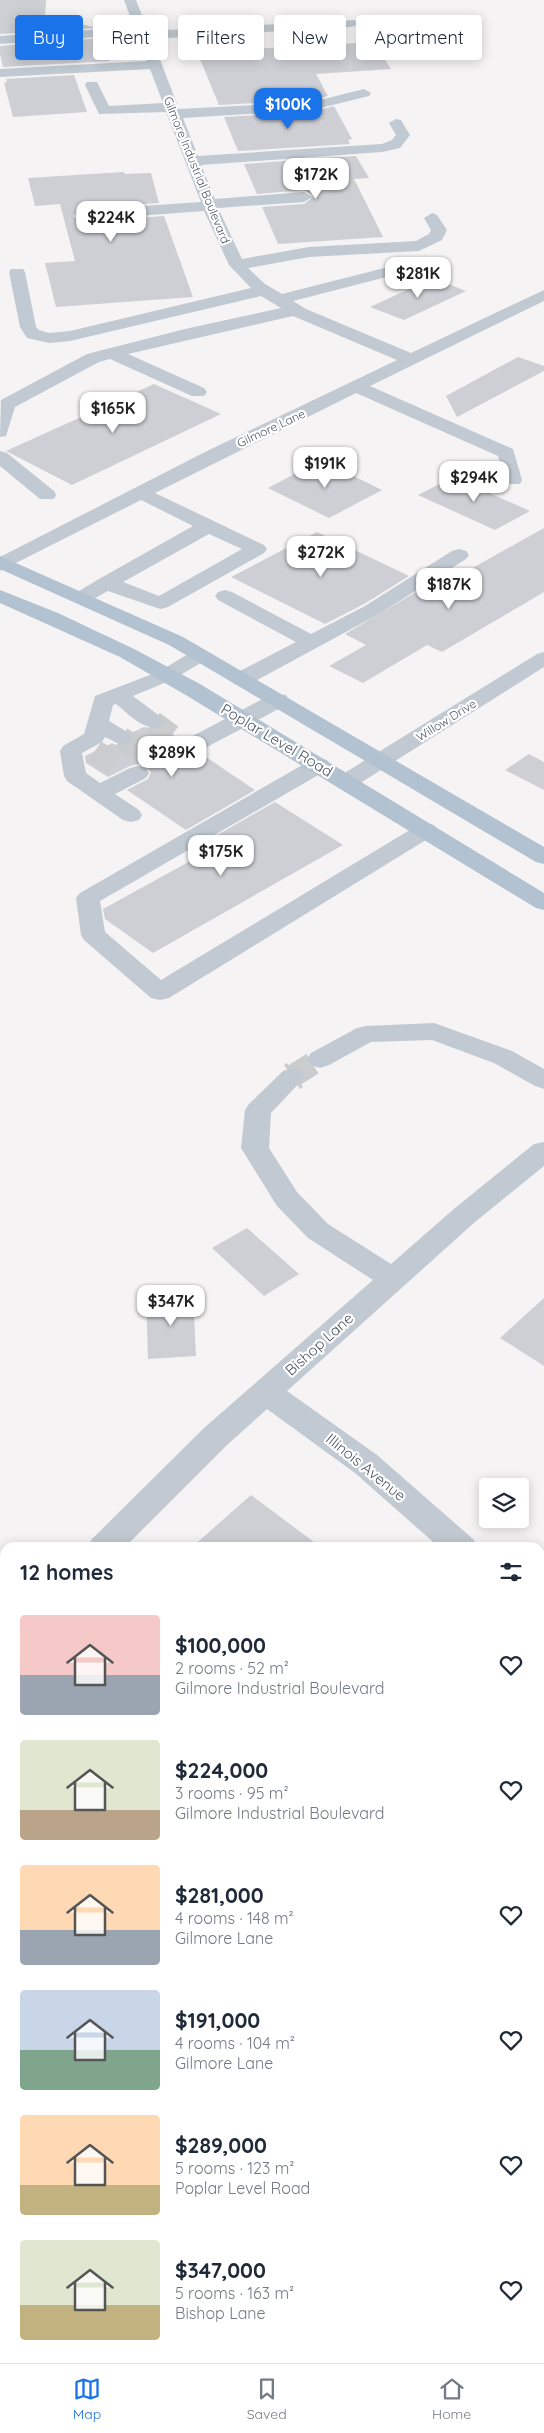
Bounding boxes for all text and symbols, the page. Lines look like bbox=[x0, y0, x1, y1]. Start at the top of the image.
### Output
chip: Buy bbox=[15, 15, 83, 60]
chip: Rent bbox=[93, 15, 168, 60]
chip: Filters bbox=[178, 15, 264, 60]
chip: New bbox=[274, 15, 346, 60]
chip: Apartment bbox=[356, 15, 482, 60]
pin: $100K bbox=[253, 88, 323, 130]
street label: Gilmore Industrial Boulevard bbox=[161, 94, 233, 246]
text: $100K bbox=[265, 94, 311, 114]
pin: $172K bbox=[281, 158, 351, 200]
text: $172K bbox=[294, 164, 338, 184]
pin: $224K bbox=[76, 200, 146, 243]
text: $224K bbox=[87, 207, 135, 227]
pin: $281K bbox=[383, 256, 453, 299]
text: $281K bbox=[396, 263, 440, 283]
pin: $165K bbox=[78, 392, 148, 434]
text: $165K bbox=[91, 398, 135, 418]
street label: Gilmore Lane bbox=[234, 406, 308, 450]
pin: $191K bbox=[290, 446, 360, 489]
text: $191K bbox=[304, 453, 346, 473]
pin: $294K bbox=[439, 460, 509, 503]
text: $294K bbox=[450, 467, 498, 487]
pin: $272K bbox=[286, 536, 356, 578]
text: $272K bbox=[297, 542, 345, 562]
pin: $187K bbox=[414, 568, 484, 610]
text: $187K bbox=[427, 574, 471, 594]
street label: Willow Drive bbox=[413, 696, 479, 744]
street label: Poplar Level Road bbox=[218, 699, 336, 781]
pin: $289K bbox=[137, 736, 207, 778]
text: $289K bbox=[149, 742, 196, 762]
pin: $175K bbox=[186, 834, 256, 877]
text: $175K bbox=[199, 841, 243, 861]
pin: $347K bbox=[136, 1284, 206, 1327]
text: $347K bbox=[148, 1291, 194, 1311]
street label: Bishop Lane bbox=[281, 1309, 357, 1379]
street label: Illinois Avenue bbox=[322, 1429, 410, 1505]
map controls bbox=[479, 1478, 529, 1528]
button: layers bbox=[479, 1478, 529, 1528]
icon: filters bbox=[497, 1558, 525, 1586]
text: 12 homes bbox=[20, 1559, 113, 1585]
text: $100,000 bbox=[175, 1632, 266, 1658]
icon: home bbox=[60, 1635, 120, 1695]
icon: heart bbox=[497, 1651, 525, 1679]
text: 2 rooms · 52 m² bbox=[175, 1658, 289, 1678]
text: Gilmore Industrial Boulevard bbox=[175, 1678, 385, 1698]
text: $224,000 bbox=[175, 1757, 268, 1783]
icon: home bbox=[60, 1760, 120, 1820]
icon: heart bbox=[497, 1776, 525, 1804]
text: 3 rooms · 95 m² bbox=[175, 1783, 289, 1803]
text: Gilmore Industrial Boulevard bbox=[175, 1803, 385, 1823]
text: $281,000 bbox=[175, 1882, 264, 1908]
icon: home bbox=[60, 1885, 120, 1945]
icon: heart bbox=[497, 1901, 525, 1929]
text: 4 rooms · 148 m² bbox=[175, 1908, 294, 1928]
text: Gilmore Lane bbox=[175, 1928, 273, 1948]
text: $191,000 bbox=[175, 2007, 260, 2033]
icon: home bbox=[60, 2010, 120, 2070]
icon: heart bbox=[497, 2026, 525, 2054]
text: 4 rooms · 104 m² bbox=[175, 2033, 295, 2053]
text: Gilmore Lane bbox=[175, 2053, 273, 2073]
text: $289,000 bbox=[175, 2132, 267, 2158]
icon: home bbox=[60, 2135, 120, 2195]
icon: heart bbox=[497, 2151, 525, 2179]
text: 5 rooms · 123 m² bbox=[175, 2158, 294, 2178]
text: Poplar Level Road bbox=[175, 2178, 310, 2198]
text: $347,000 bbox=[175, 2257, 266, 2283]
icon: home bbox=[60, 2260, 120, 2320]
icon: heart bbox=[497, 2276, 525, 2304]
text: 5 rooms · 163 m² bbox=[175, 2283, 294, 2303]
text: Bishop Lane bbox=[175, 2303, 266, 2323]
tab: Map bbox=[73, 2375, 101, 2423]
tab: Saved bbox=[247, 2375, 287, 2423]
tab: Home bbox=[432, 2375, 471, 2423]

